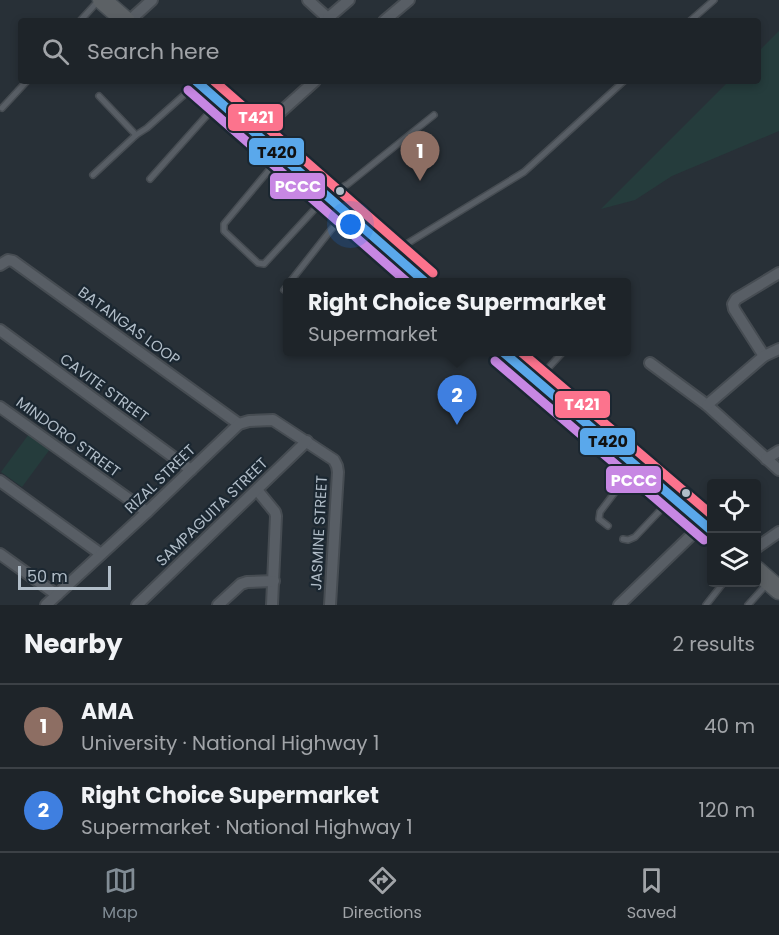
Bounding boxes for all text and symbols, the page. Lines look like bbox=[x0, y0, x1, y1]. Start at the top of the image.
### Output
search box bbox=[18, 18, 761, 84]
icon: search bbox=[39, 35, 72, 68]
text: Search here bbox=[87, 36, 220, 67]
line badge: T421 bbox=[227, 103, 284, 132]
text: T421 bbox=[238, 106, 274, 129]
pin: 1 bbox=[400, 132, 440, 181]
line badge: T420 bbox=[248, 137, 305, 166]
text: T420 bbox=[257, 141, 297, 164]
line badge: PCCC bbox=[269, 172, 326, 200]
text: PCCC bbox=[275, 175, 321, 198]
unlabelled marker bbox=[334, 185, 346, 197]
your location bbox=[336, 210, 365, 239]
popup bbox=[283, 278, 631, 356]
street label: BATANGAS LOOP bbox=[74, 281, 185, 370]
text: Right Choice Supermarket bbox=[308, 287, 606, 318]
text: Supermarket bbox=[308, 320, 438, 348]
street label: CAVITE STREET bbox=[56, 348, 153, 427]
pin: 2 bbox=[438, 376, 476, 425]
line badge: T421 bbox=[554, 390, 611, 419]
street label: MINDORO STREET bbox=[12, 392, 125, 482]
text: T421 bbox=[564, 393, 600, 416]
line badge: T420 bbox=[579, 427, 636, 456]
text: T420 bbox=[588, 430, 628, 453]
street label: RIZAL STREET bbox=[120, 439, 200, 518]
street label: SAMPAGUITA STREET bbox=[151, 453, 272, 571]
line badge: PCCC bbox=[605, 465, 662, 494]
text: PCCC bbox=[611, 469, 657, 492]
street label: JASMINE STREET bbox=[305, 475, 332, 591]
map controls bbox=[707, 479, 761, 587]
button: locate bbox=[707, 479, 761, 533]
unlabelled marker bbox=[680, 487, 692, 499]
button: layers bbox=[707, 533, 761, 587]
scale bar bbox=[18, 563, 111, 590]
text: 50 m bbox=[27, 565, 68, 588]
text: Nearby bbox=[24, 626, 122, 662]
text: 2 results bbox=[672, 630, 755, 658]
text: AMA bbox=[81, 696, 134, 727]
text: 1 bbox=[40, 712, 47, 740]
text: 40 m bbox=[704, 712, 755, 740]
text: University · National Highway 1 bbox=[81, 729, 379, 757]
text: Right Choice Supermarket bbox=[81, 780, 379, 811]
text: 2 bbox=[38, 796, 49, 824]
text: 120 m bbox=[699, 796, 755, 824]
text: Supermarket · National Highway 1 bbox=[81, 813, 413, 841]
tab: Map bbox=[102, 864, 138, 925]
tab: Directions bbox=[343, 864, 422, 925]
tab: Saved bbox=[627, 864, 677, 925]

